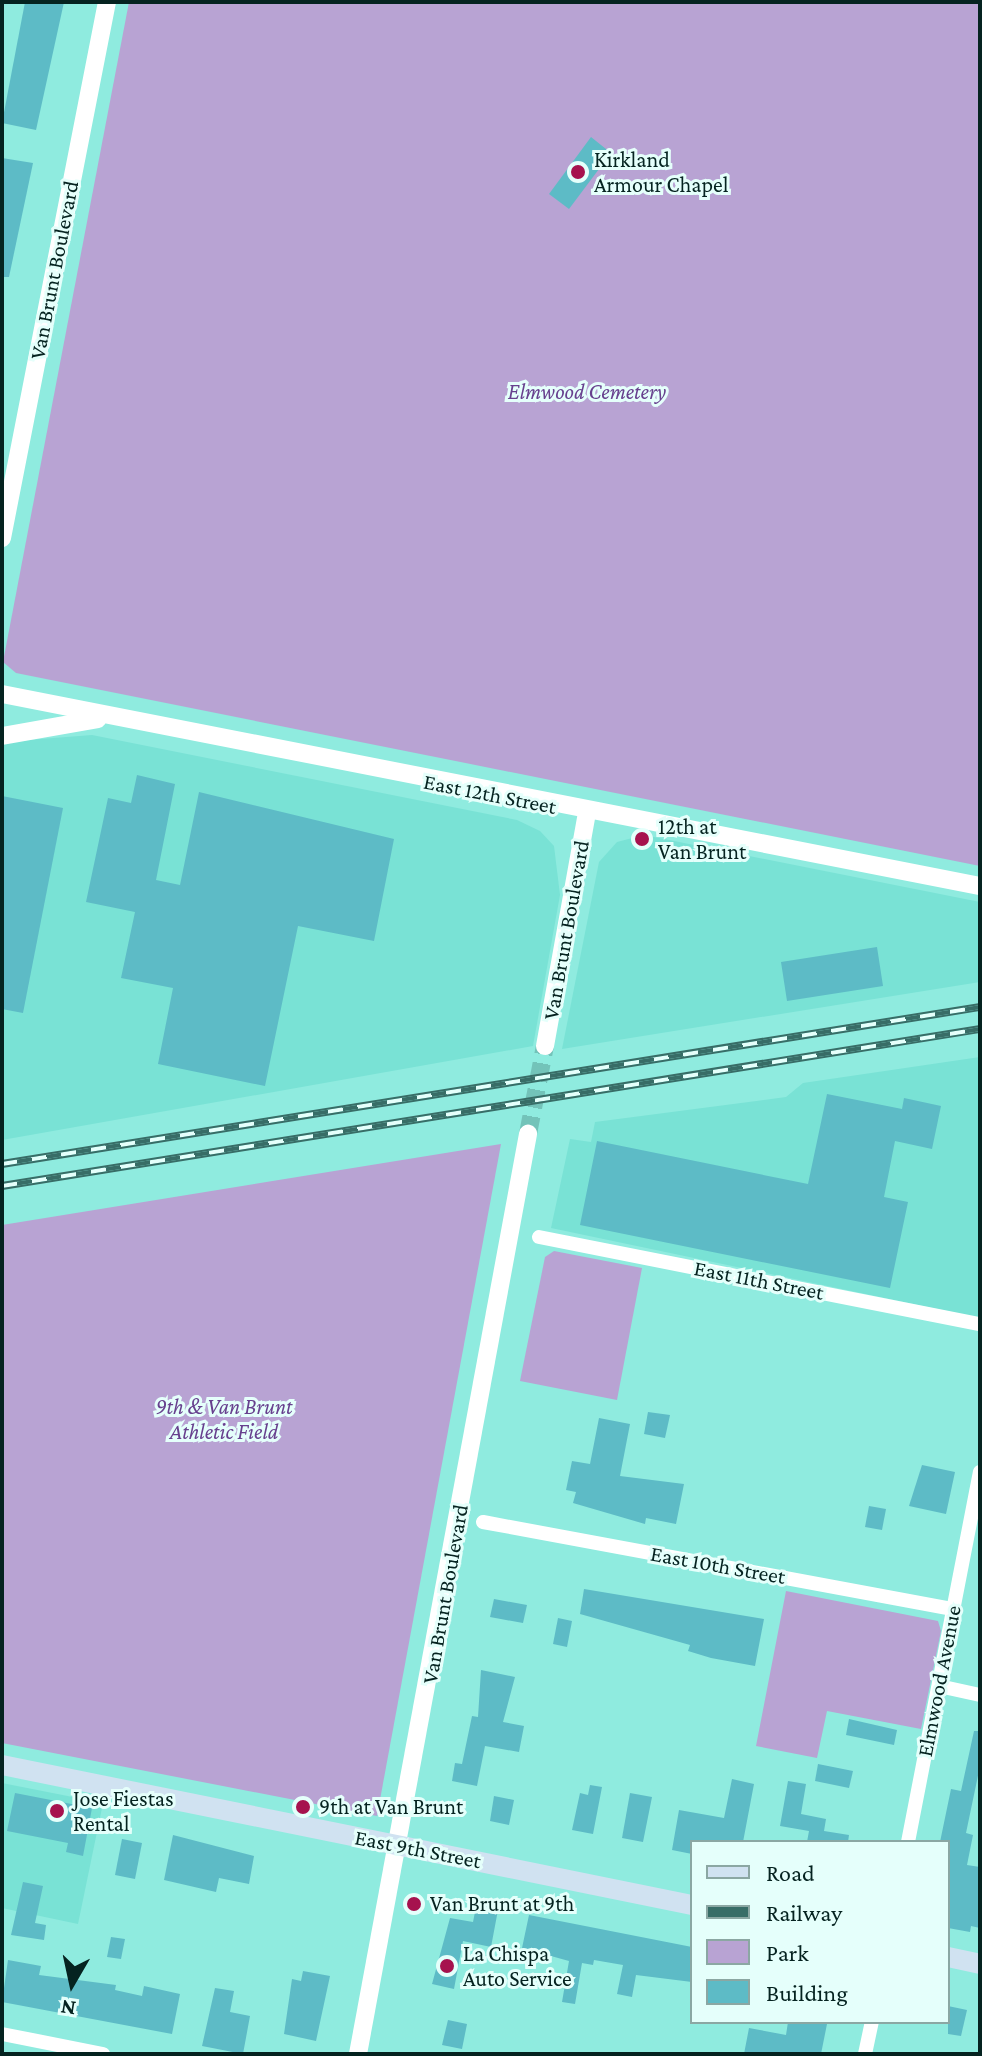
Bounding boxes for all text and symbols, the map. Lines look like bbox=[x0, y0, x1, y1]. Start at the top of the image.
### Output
place label: Kirkland Armour Chapel bbox=[594, 146, 728, 198]
marker: Kirkland Armour Chapel bbox=[569, 163, 587, 181]
street label: Van Brunt Boulevard bbox=[24, 178, 84, 362]
park label: Elmwood Cemetery bbox=[508, 379, 666, 405]
street label: East 12th Street bbox=[421, 768, 559, 820]
place label: 12th at Van Brunt bbox=[658, 813, 746, 864]
marker: 12th at Van Brunt bbox=[633, 830, 651, 848]
street label: Van Brunt Boulevard bbox=[537, 838, 595, 1022]
street label: East 11th Street bbox=[692, 1254, 826, 1306]
park label: 9th & Van Brunt Athletic Field bbox=[155, 1393, 293, 1444]
street label: Van Brunt Boulevard bbox=[416, 1502, 474, 1686]
street label: East 10th Street bbox=[648, 1540, 788, 1590]
street label: Elmwood Avenue bbox=[911, 1603, 967, 1759]
place label: Jose Fiestas Rental bbox=[73, 1785, 174, 1836]
place label: 9th at Van Brunt bbox=[319, 1794, 463, 1820]
marker: 9th at Van Brunt bbox=[294, 1798, 312, 1816]
marker: Jose Fiestas Rental bbox=[48, 1802, 66, 1820]
street label: East 9th Street bbox=[353, 1824, 483, 1874]
legend bbox=[690, 1840, 950, 2024]
text: Road bbox=[766, 1859, 815, 1886]
place label: Van Brunt at 9th bbox=[430, 1891, 574, 1917]
marker: Van Brunt at 9th bbox=[405, 1895, 423, 1913]
text: Railway bbox=[766, 1899, 842, 1926]
text: Park bbox=[766, 1939, 809, 1966]
place label: La Chispa Auto Service bbox=[463, 1940, 572, 1992]
north arrow bbox=[32, 1944, 112, 2024]
marker: La Chispa Auto Service bbox=[438, 1957, 456, 1975]
text: Building bbox=[766, 1979, 848, 2006]
text: N bbox=[59, 1995, 78, 2022]

